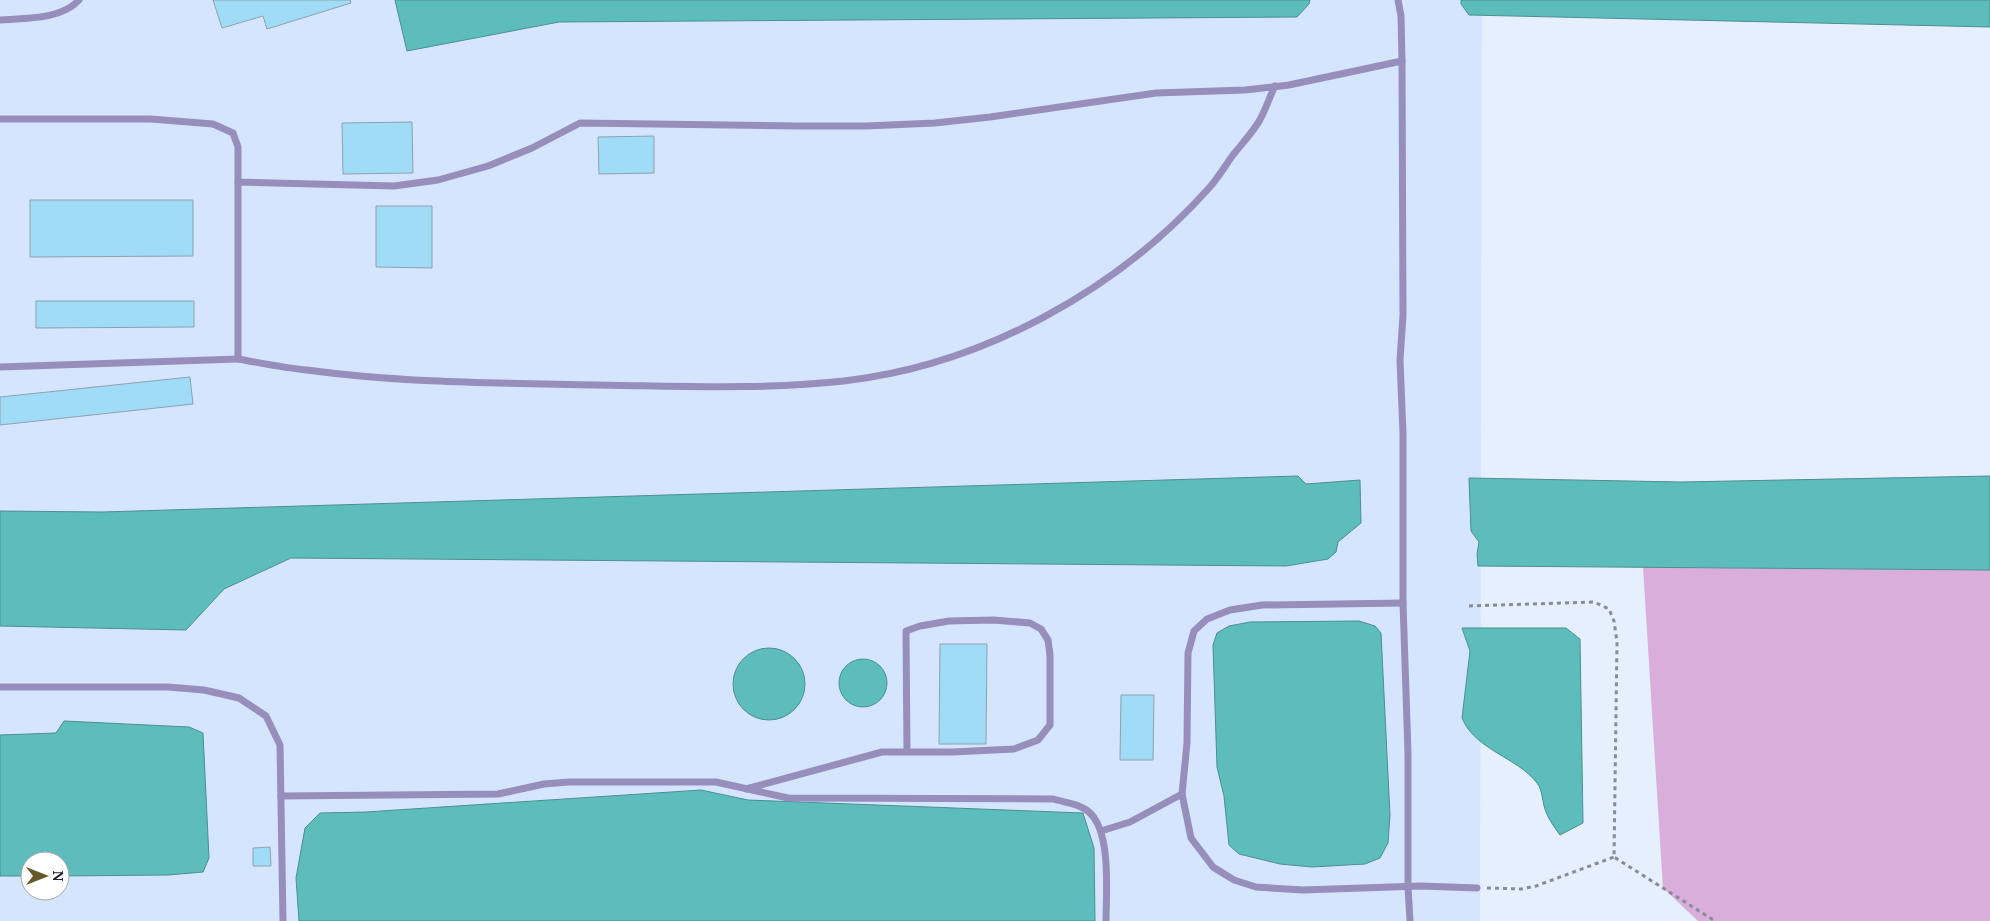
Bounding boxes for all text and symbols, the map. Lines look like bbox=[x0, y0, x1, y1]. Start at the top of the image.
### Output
north arrow bbox=[20, 851, 70, 901]
text: N bbox=[49, 870, 68, 882]

